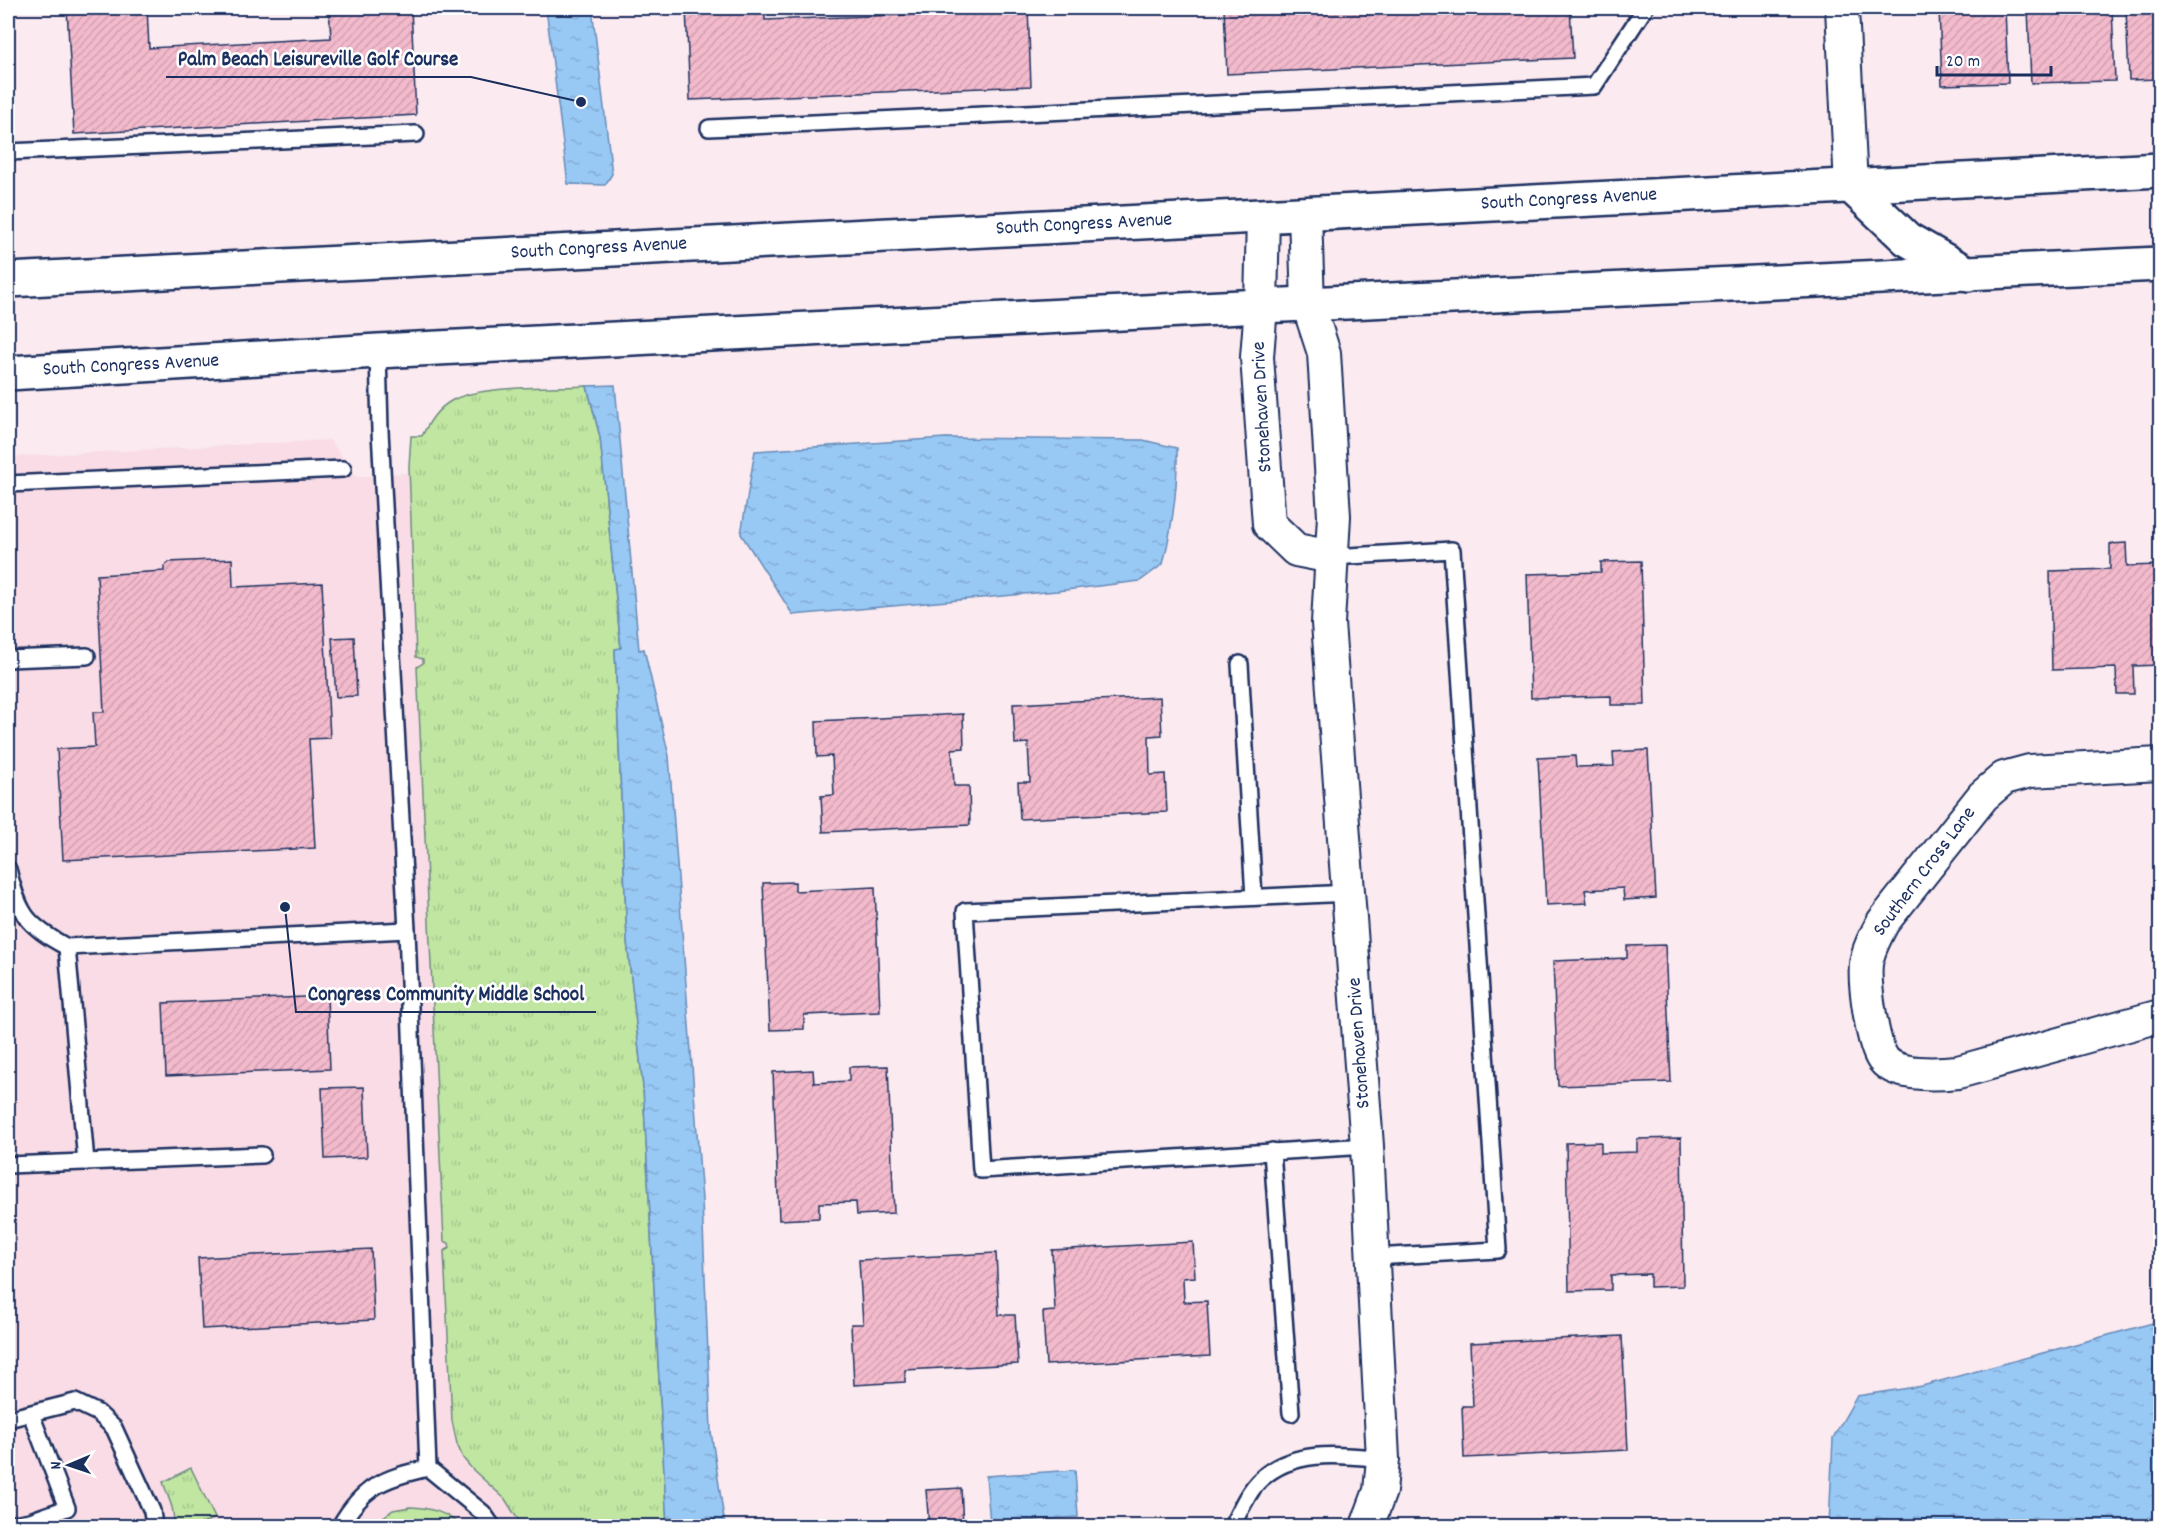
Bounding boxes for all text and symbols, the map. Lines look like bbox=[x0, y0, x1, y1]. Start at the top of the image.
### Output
callout: Palm Beach Leisureville Golf Course bbox=[166, 38, 471, 77]
scale bar bbox=[1937, 39, 2051, 77]
text: Palm Beach Leisureville Golf Course bbox=[178, 46, 458, 76]
text: 20 m bbox=[1946, 50, 1980, 75]
street label: South Congress Avenue bbox=[1480, 181, 1658, 219]
street label: South Congress Avenue bbox=[995, 206, 1173, 244]
street label: South Congress Avenue bbox=[510, 230, 688, 268]
street label: Stonehaven Drive bbox=[1246, 341, 1280, 473]
street label: South Congress Avenue bbox=[42, 347, 220, 385]
street label: Southern Cross Lane bbox=[1867, 801, 1983, 943]
callout: Congress Community Middle School bbox=[296, 973, 596, 1012]
street label: Stonehaven Drive bbox=[1341, 976, 1379, 1109]
text: Congress Community Middle School bbox=[308, 981, 585, 1011]
north arrow bbox=[39, 1435, 99, 1495]
text: N bbox=[45, 1461, 68, 1470]

